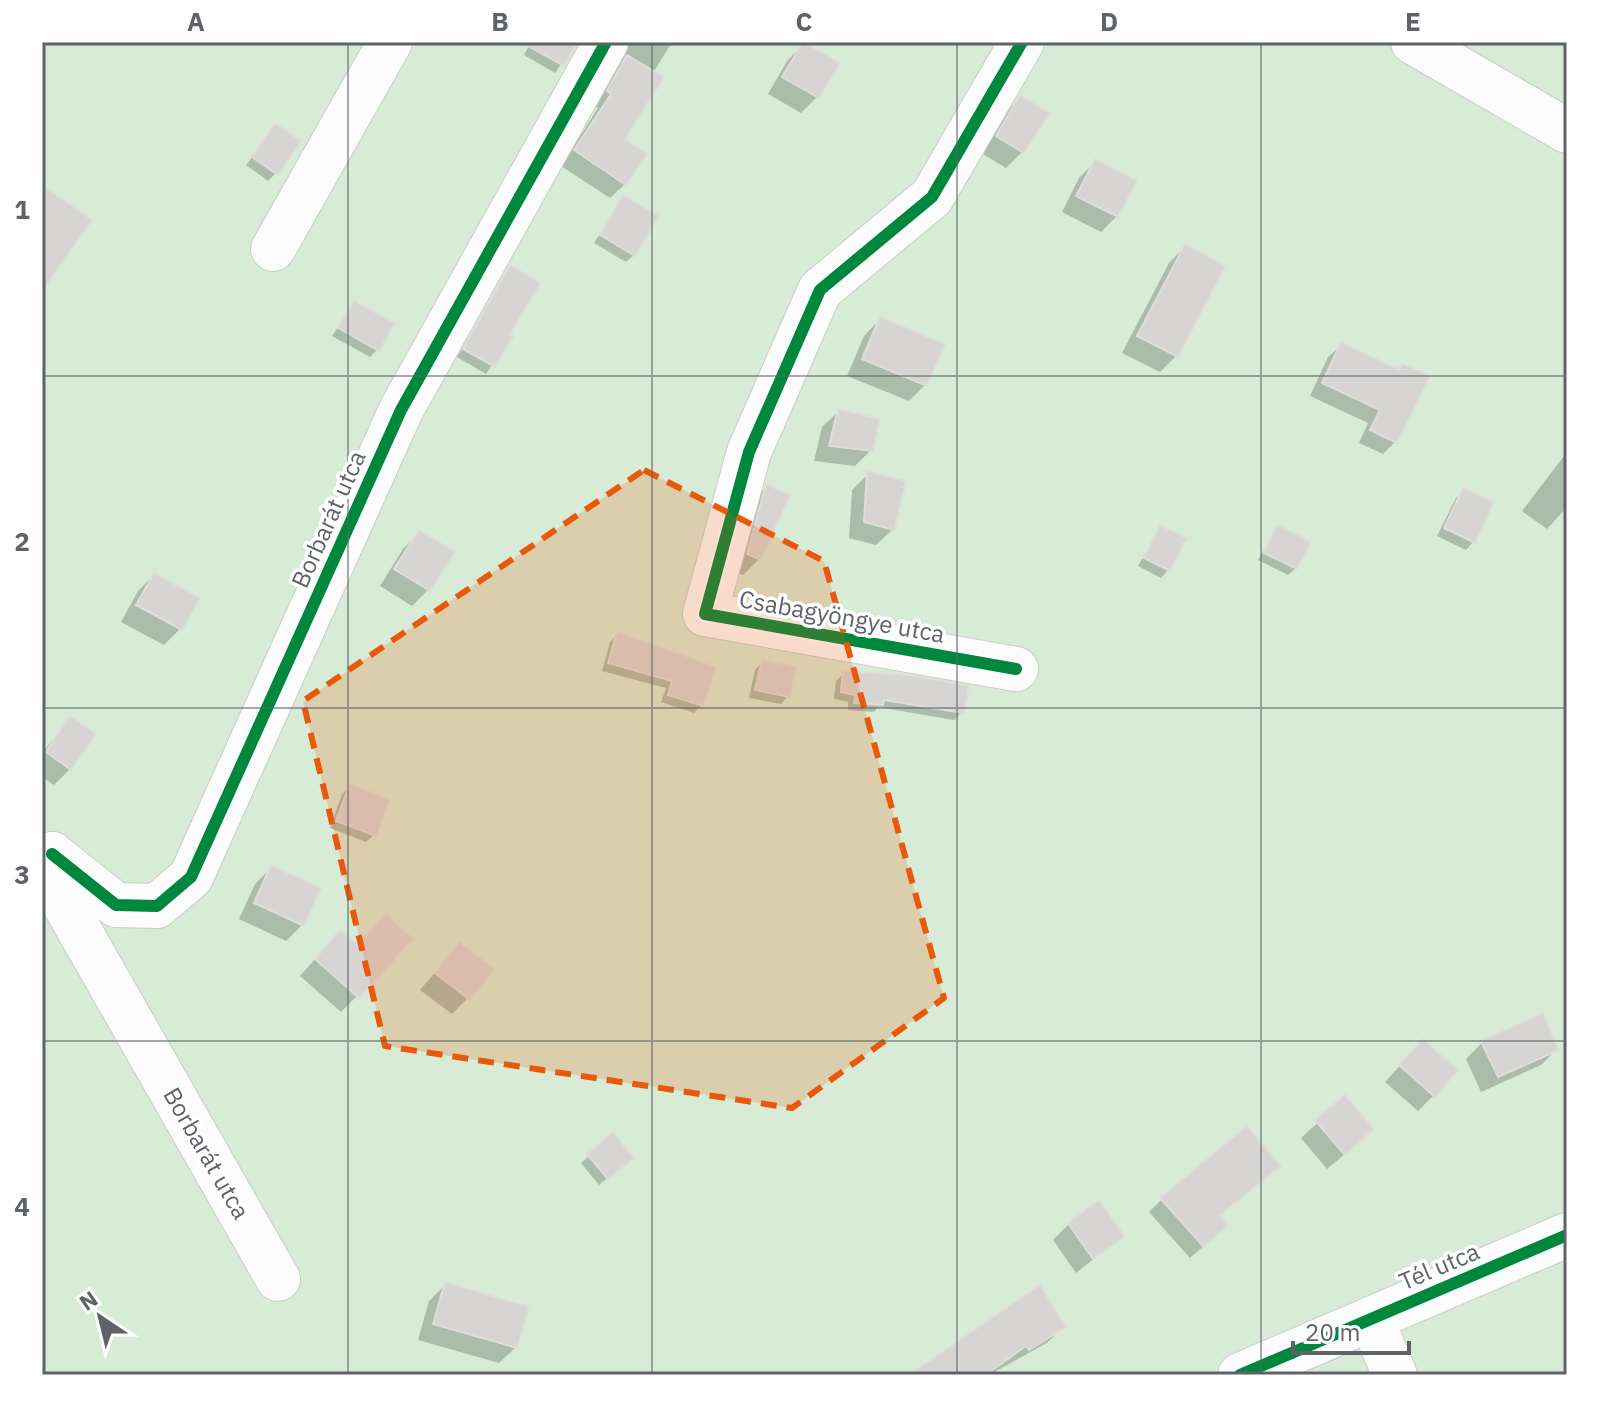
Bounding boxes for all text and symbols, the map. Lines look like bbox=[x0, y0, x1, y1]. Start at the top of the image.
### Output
text: A bbox=[187, 4, 205, 38]
text: B bbox=[491, 4, 509, 38]
text: C bbox=[796, 4, 813, 38]
text: D bbox=[1100, 4, 1118, 38]
text: E bbox=[1405, 4, 1421, 38]
text: 1 bbox=[14, 192, 30, 226]
street label: Borbarát utca bbox=[283, 445, 373, 593]
text: 2 bbox=[14, 524, 30, 558]
street label: Csabagyöngye utca bbox=[737, 582, 947, 650]
text: 3 bbox=[14, 857, 30, 891]
street label: Borbarát utca bbox=[156, 1081, 258, 1225]
text: 4 bbox=[14, 1189, 30, 1223]
street label: Tél utca bbox=[1394, 1235, 1484, 1297]
north arrow bbox=[60, 1277, 140, 1357]
text: N bbox=[73, 1284, 103, 1317]
scale bar bbox=[1293, 1305, 1409, 1355]
text: 20 m bbox=[1305, 1316, 1360, 1348]

